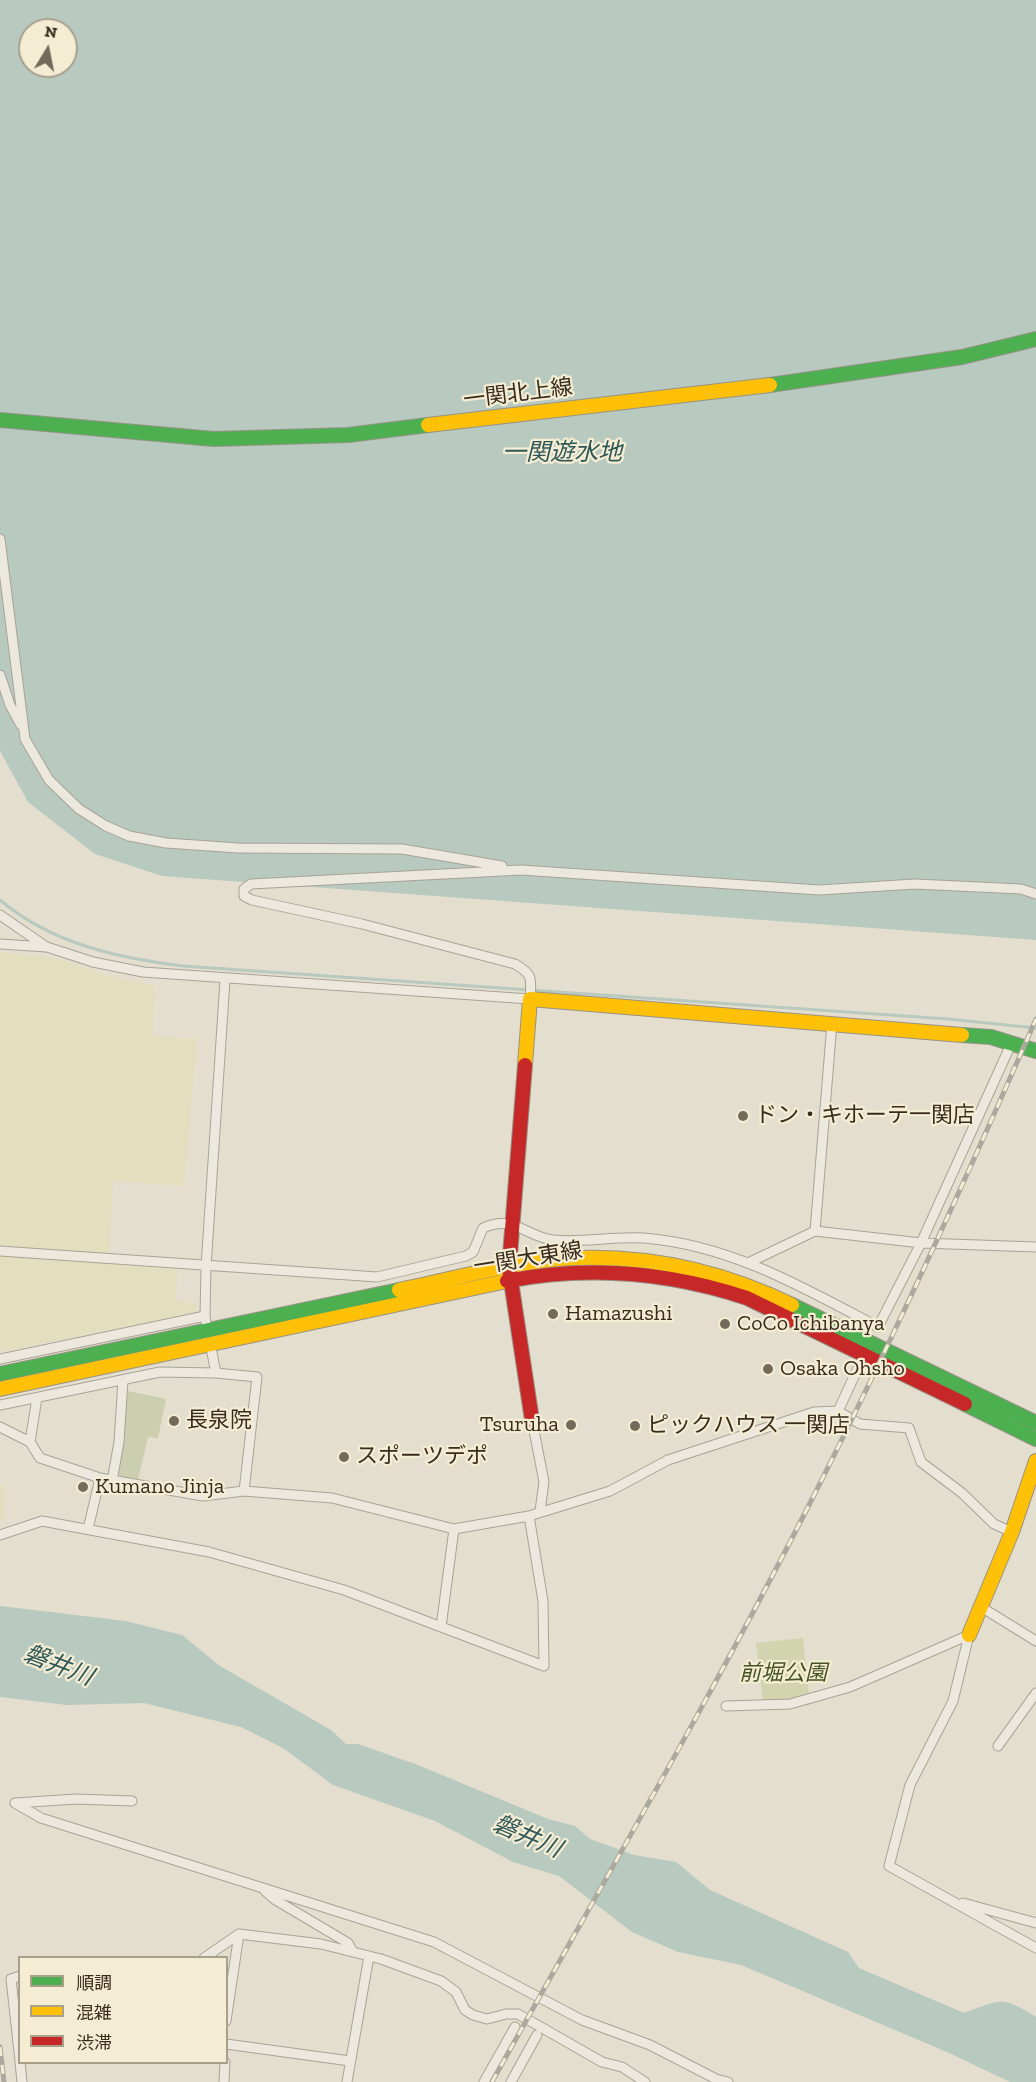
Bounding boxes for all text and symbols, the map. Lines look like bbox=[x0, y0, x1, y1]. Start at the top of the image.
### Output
north arrow bbox=[18, 18, 78, 78]
text: N bbox=[43, 21, 59, 42]
street label: 一関北上線 bbox=[462, 374, 574, 414]
water label: 一関遊水地 bbox=[502, 439, 622, 467]
place label: ドン・キホーテ一関店 bbox=[755, 1103, 975, 1129]
marker: ドン・キホーテ一関店 bbox=[736, 1109, 750, 1123]
street label: 一関大東線 bbox=[472, 1237, 584, 1281]
place label: Hamazushi bbox=[565, 1301, 672, 1327]
marker: Hamazushi bbox=[546, 1307, 560, 1321]
place label: CoCo Ichibanya bbox=[737, 1311, 885, 1337]
marker: CoCo Ichibanya bbox=[718, 1317, 732, 1331]
place label: Osaka Ohsho bbox=[780, 1356, 905, 1382]
marker: Osaka Ohsho bbox=[761, 1362, 775, 1376]
place label: 長泉院 bbox=[186, 1408, 252, 1434]
place label: Tsuruha bbox=[480, 1412, 559, 1438]
place label: ピックハウス 一関店 bbox=[647, 1413, 850, 1439]
marker: 長泉院 bbox=[167, 1414, 181, 1428]
marker: Tsuruha bbox=[564, 1418, 578, 1432]
marker: ピックハウス 一関店 bbox=[628, 1419, 642, 1433]
place label: スポーツデポ bbox=[356, 1444, 488, 1470]
marker: スポーツデポ bbox=[337, 1450, 351, 1464]
place label: Kumano Jinja bbox=[95, 1474, 224, 1500]
marker: Kumano Jinja bbox=[76, 1480, 90, 1494]
water label: 磐井川 bbox=[19, 1640, 97, 1692]
park label: 前堀公園 bbox=[739, 1661, 827, 1687]
water label: 磐井川 bbox=[488, 1810, 566, 1864]
legend bbox=[18, 1956, 228, 2064]
text: 順調 bbox=[76, 1972, 112, 1994]
text: 混雑 bbox=[76, 2002, 112, 2024]
text: 渋滞 bbox=[76, 2032, 112, 2054]

